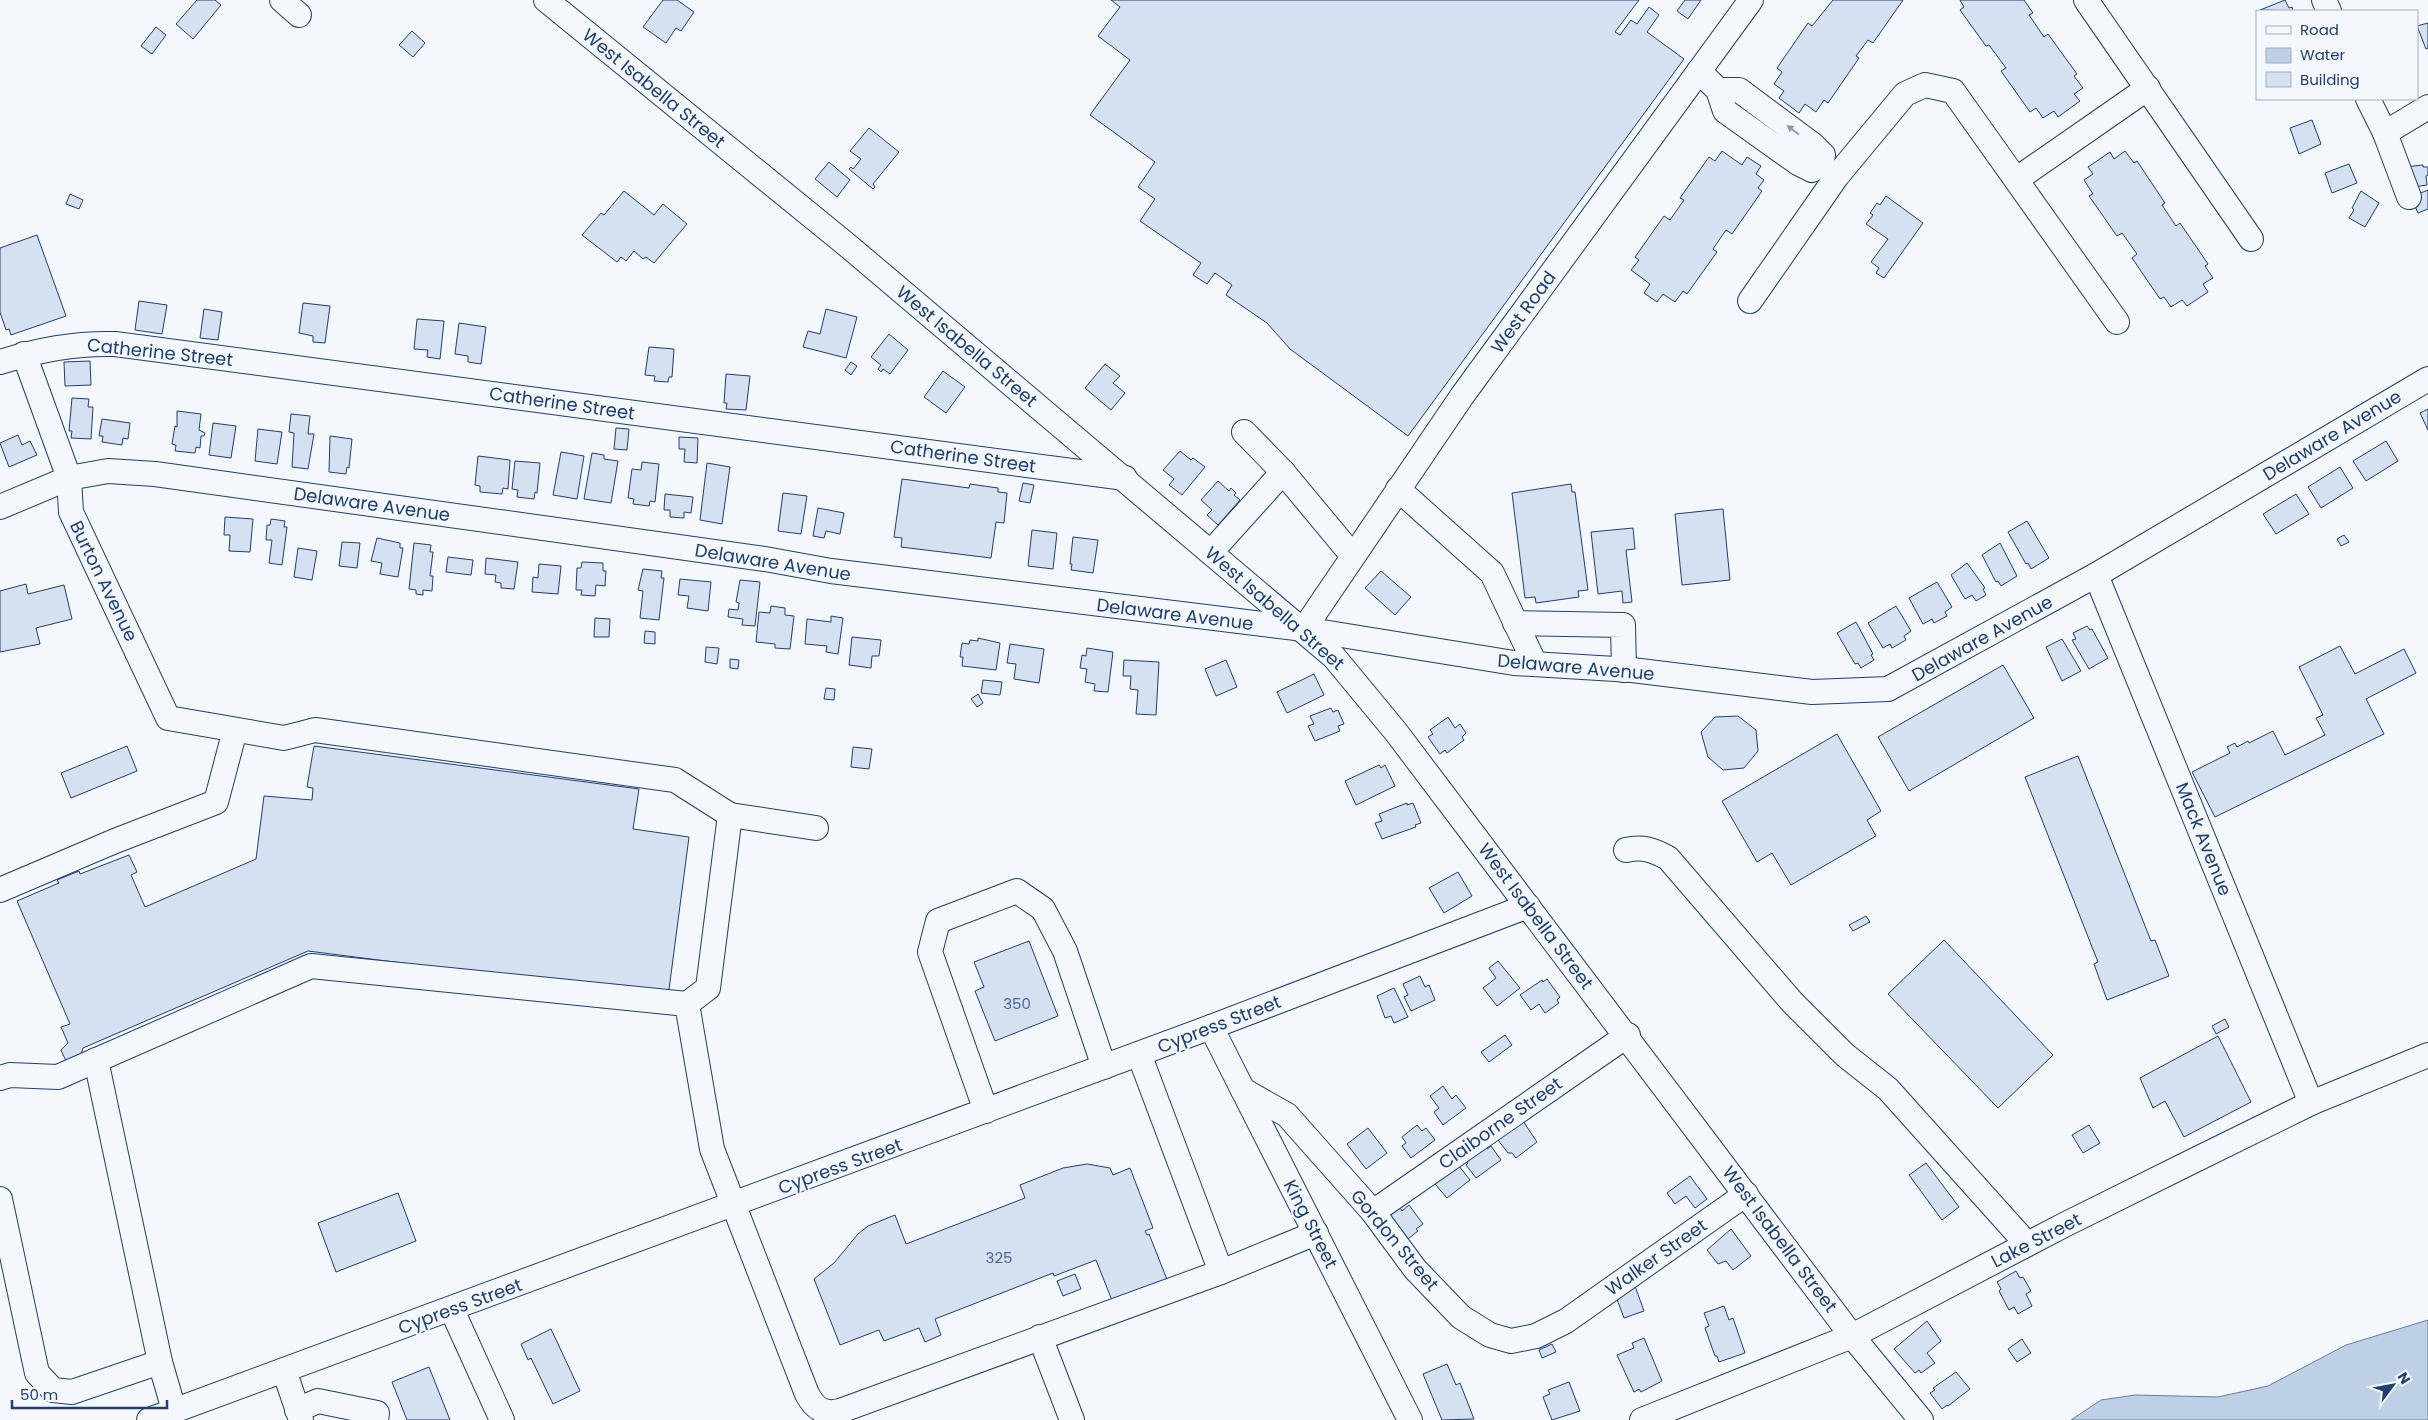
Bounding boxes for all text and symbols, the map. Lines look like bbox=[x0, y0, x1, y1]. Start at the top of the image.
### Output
legend bbox=[2256, 10, 2418, 100]
text: Road bbox=[2300, 19, 2339, 40]
street label: West Isabella Street bbox=[577, 22, 731, 154]
text: Water bbox=[2300, 44, 2346, 65]
text: Building bbox=[2300, 69, 2360, 90]
one-way arrow bbox=[1786, 125, 1800, 135]
street label: West Road bbox=[1485, 266, 1561, 358]
street label: West Isabella Street bbox=[891, 279, 1043, 413]
street label: Catherine Street bbox=[86, 332, 234, 372]
street label: Catherine Street bbox=[488, 380, 636, 426]
street label: Delaware Avenue bbox=[2258, 384, 2406, 486]
street label: Catherine Street bbox=[889, 433, 1037, 479]
street label: Delaware Avenue bbox=[292, 481, 452, 527]
street label: Burton Avenue bbox=[64, 517, 144, 645]
street label: Delaware Avenue bbox=[693, 537, 853, 587]
street label: West Isabella Street bbox=[1200, 540, 1350, 676]
street label: Delaware Avenue bbox=[1907, 589, 2057, 687]
street label: Delaware Avenue bbox=[1095, 592, 1255, 636]
street label: Delaware Avenue bbox=[1496, 648, 1656, 686]
street label: Mack Avenue bbox=[2170, 779, 2238, 899]
street label: West Isabella Street bbox=[1473, 838, 1599, 994]
street label: Cypress Street bbox=[1154, 989, 1284, 1059]
house number: 350 bbox=[1003, 993, 1031, 1014]
street label: Claiborne Street bbox=[1433, 1071, 1567, 1175]
street label: Cypress Street bbox=[774, 1132, 906, 1200]
street label: West Isabella Street bbox=[1717, 1161, 1843, 1317]
street label: King Street bbox=[1278, 1175, 1344, 1273]
street label: Gordon Street bbox=[1345, 1184, 1445, 1296]
street label: Lake Street bbox=[1987, 1207, 2085, 1273]
street label: Walker Street bbox=[1600, 1213, 1712, 1301]
house number: 325 bbox=[986, 1247, 1012, 1268]
street label: Cypress Street bbox=[394, 1272, 526, 1340]
north arrow bbox=[2368, 1360, 2418, 1410]
text: N bbox=[2393, 1368, 2415, 1388]
scale bar bbox=[12, 1378, 168, 1410]
text: 50 m bbox=[20, 1384, 58, 1405]

